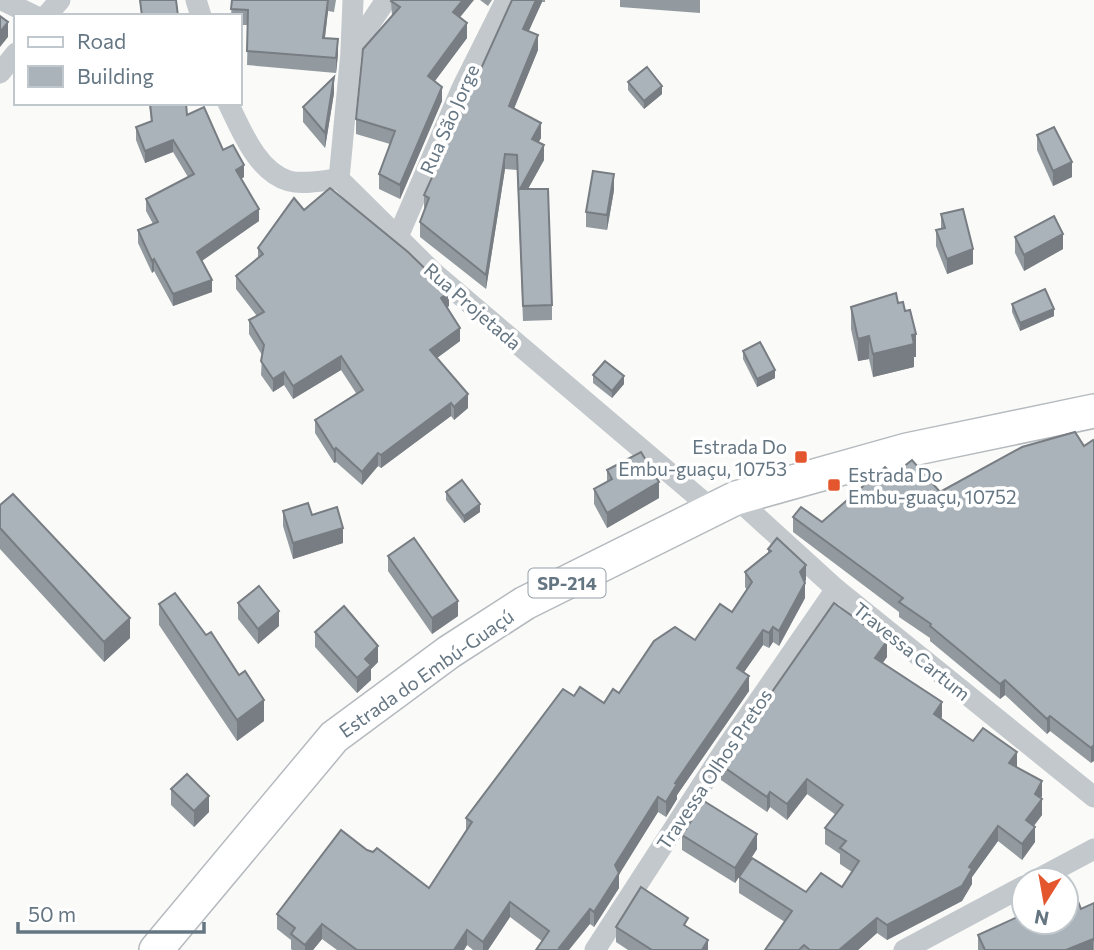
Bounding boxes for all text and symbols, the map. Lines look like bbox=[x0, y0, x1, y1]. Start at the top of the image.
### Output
legend bbox=[14, 14, 242, 105]
text: Road bbox=[77, 28, 126, 53]
street label: Rua São Jorge bbox=[415, 61, 483, 177]
text: Building bbox=[77, 63, 154, 88]
street label: Rua Projetada bbox=[420, 258, 526, 354]
place label: Estrada Do Embu-guaçu, 10753 bbox=[618, 435, 787, 480]
marker: Estrada Do Embu-guaçu, 10753 bbox=[793, 449, 809, 465]
place label: Estrada Do Embu-guaçu, 10752 bbox=[848, 463, 1016, 508]
marker: Estrada Do Embu-guaçu, 10752 bbox=[826, 477, 842, 493]
road number: SP-214 bbox=[528, 568, 606, 598]
street label: Travessa Cartum bbox=[849, 597, 975, 705]
street label: Estrada do Embú-Guaçú bbox=[334, 604, 518, 742]
street label: Travessa Olhos Pretos bbox=[652, 684, 776, 854]
north arrow bbox=[1010, 866, 1080, 936]
scale bar bbox=[18, 890, 203, 934]
text: 50 m bbox=[28, 901, 76, 926]
text: N bbox=[1032, 906, 1051, 931]

